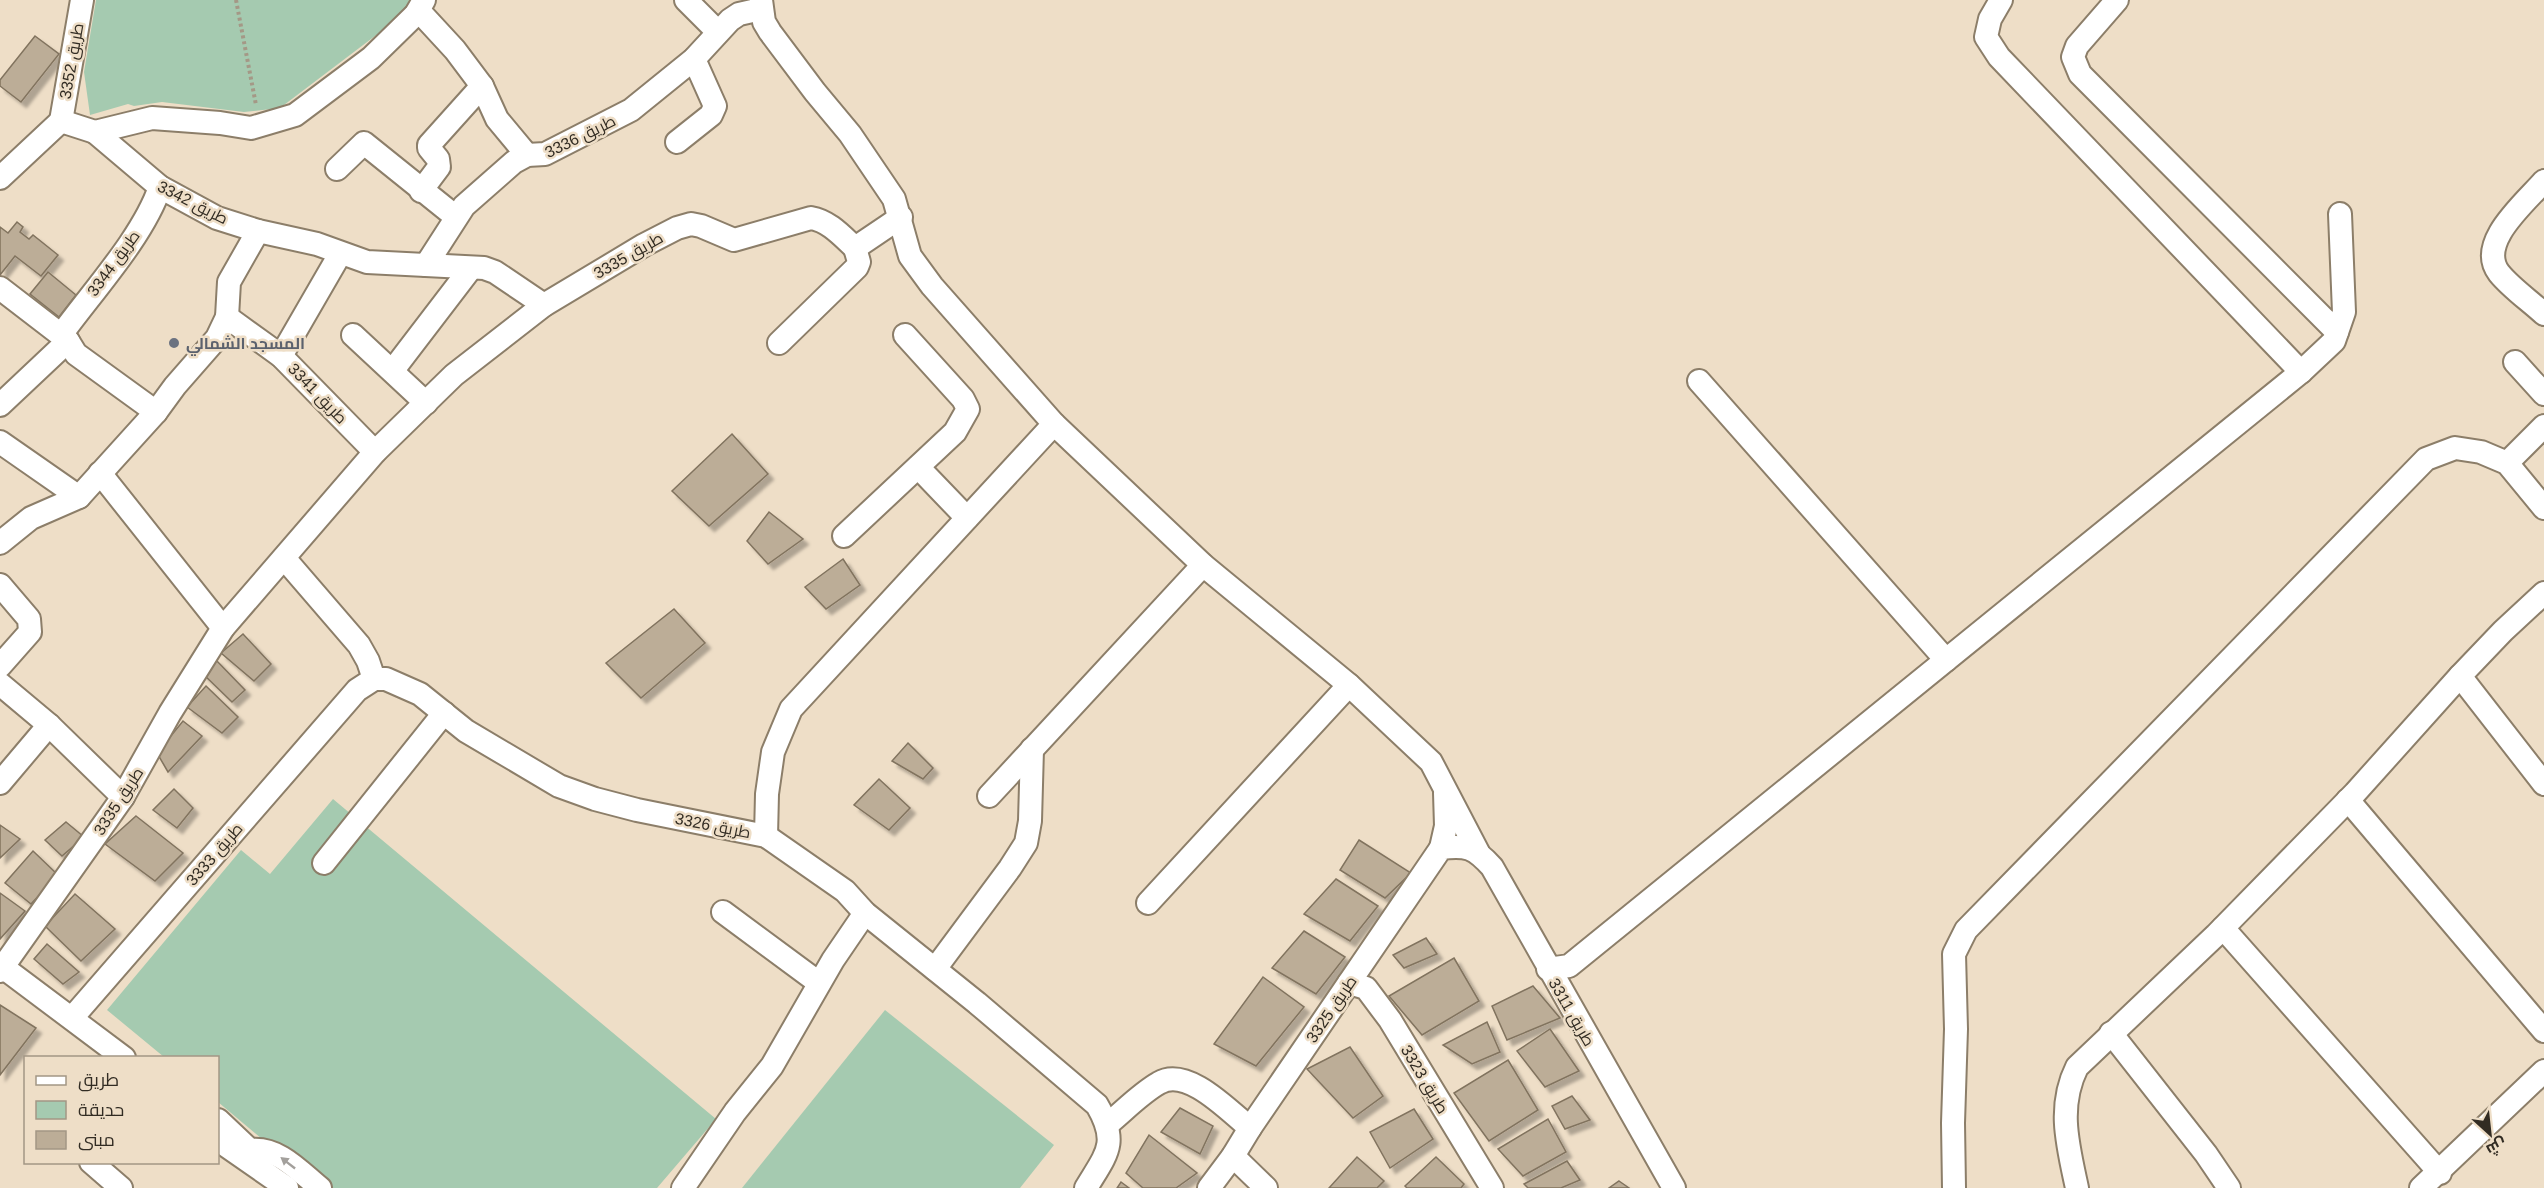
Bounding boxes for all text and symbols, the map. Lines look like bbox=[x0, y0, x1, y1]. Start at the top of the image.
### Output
street label: طريق 3352 bbox=[56, 22, 88, 101]
street label: طريق 3336 bbox=[542, 112, 619, 163]
street label: طريق 3342 bbox=[154, 177, 231, 229]
street label: طريق 3344 bbox=[84, 227, 144, 300]
street label: طريق 3335 bbox=[591, 229, 667, 284]
place label: المسجد الشمالي bbox=[186, 335, 305, 356]
marker: المسجد الشمالي bbox=[167, 336, 181, 350]
street label: طريق 3341 bbox=[283, 360, 350, 428]
street label: طريق 3335 bbox=[90, 765, 148, 839]
street label: طريق 3326 bbox=[673, 810, 752, 843]
street label: طريق 3333 bbox=[183, 820, 247, 890]
street label: طريق 3325 bbox=[1303, 973, 1362, 1047]
street label: طريق 3311 bbox=[1544, 975, 1598, 1050]
street label: طريق 3323 bbox=[1396, 1042, 1452, 1117]
legend bbox=[24, 1056, 219, 1164]
text: طريق bbox=[78, 1070, 119, 1092]
text: حديقة bbox=[78, 1100, 124, 1120]
north arrow bbox=[2460, 1104, 2520, 1164]
text: مبنى bbox=[78, 1130, 115, 1151]
text: ش bbox=[2483, 1134, 2510, 1159]
one-way arrow bbox=[280, 1156, 296, 1169]

